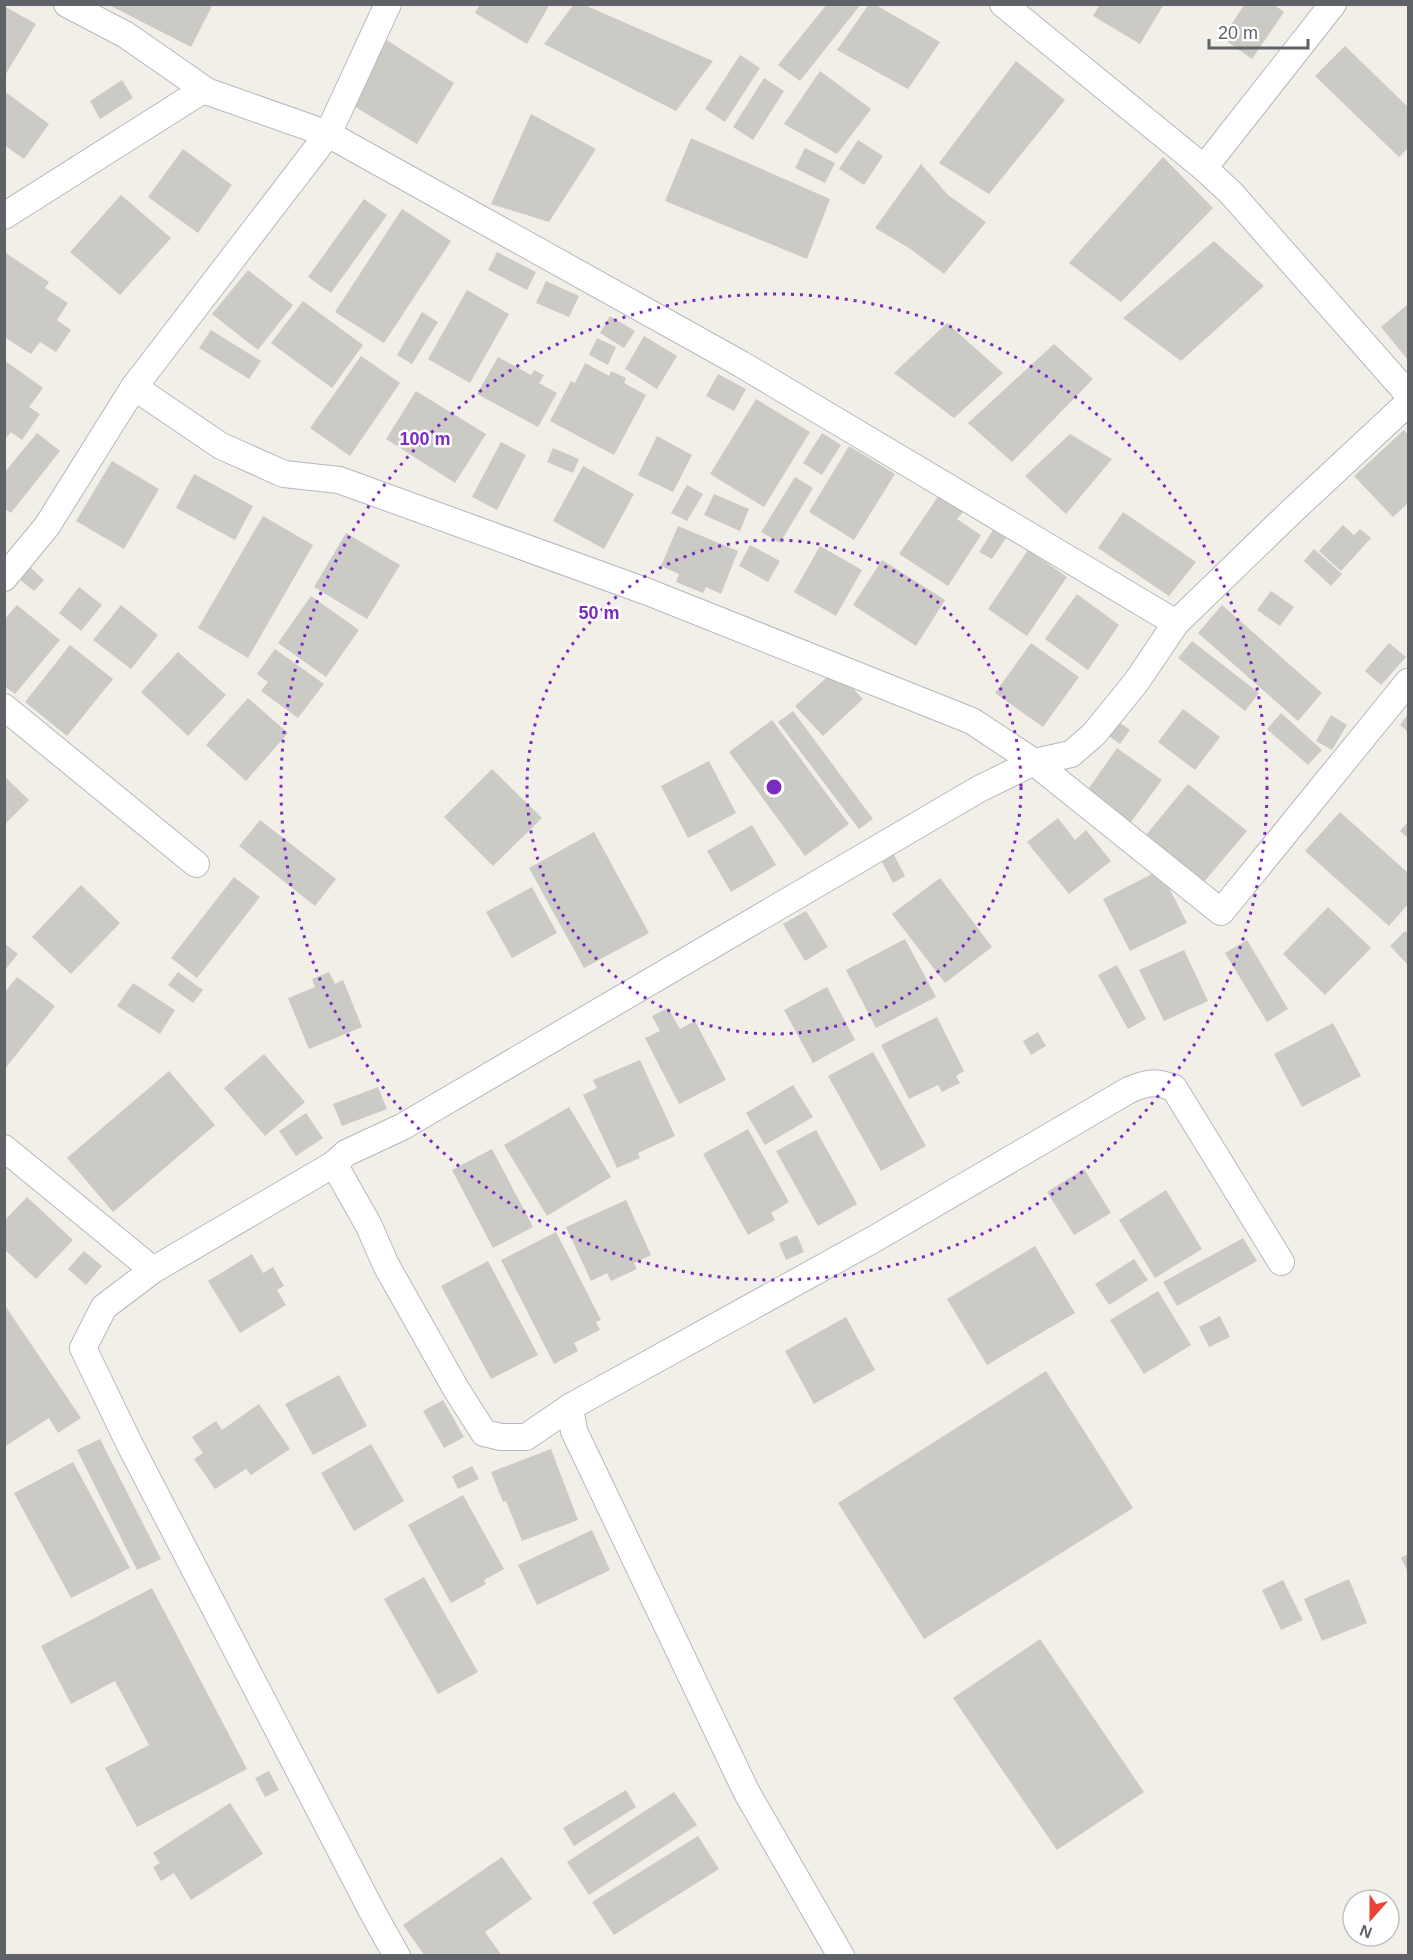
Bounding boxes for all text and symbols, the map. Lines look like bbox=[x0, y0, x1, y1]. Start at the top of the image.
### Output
scale bar bbox=[1209, 12, 1308, 50]
text: 20 m bbox=[1218, 23, 1258, 43]
text: 100 m bbox=[399, 429, 451, 449]
text: 50 m bbox=[578, 603, 620, 623]
centre of rings bbox=[764, 777, 784, 797]
north arrow bbox=[1341, 1888, 1401, 1948]
text: N bbox=[1357, 1922, 1374, 1942]

